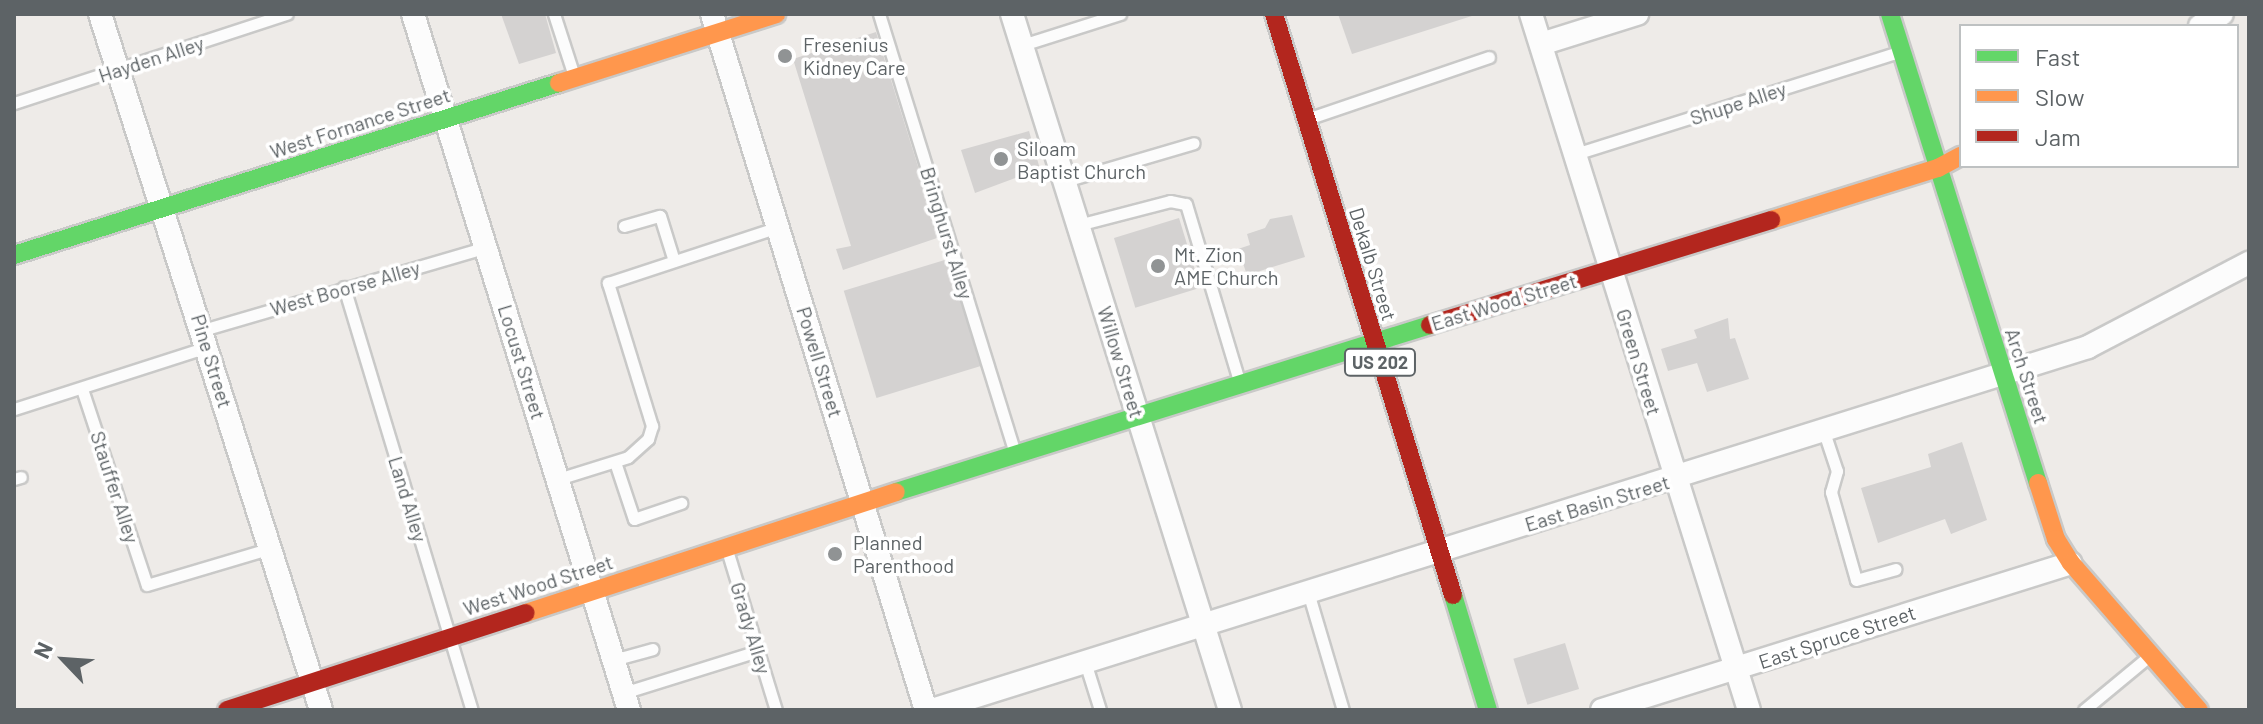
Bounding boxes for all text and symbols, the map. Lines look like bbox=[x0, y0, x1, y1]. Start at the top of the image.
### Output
legend bbox=[1959, 24, 2239, 168]
street label: Hayden Alley bbox=[95, 31, 207, 87]
place label: Fresenius Kidney Care bbox=[803, 32, 906, 79]
text: Fast bbox=[2035, 42, 2080, 71]
marker: Fresenius Kidney Care bbox=[774, 45, 796, 67]
street label: Shupe Alley bbox=[1687, 76, 1789, 130]
text: Slow bbox=[2035, 82, 2084, 111]
street label: West Fornance Street bbox=[267, 83, 453, 163]
text: Jam bbox=[2035, 122, 2081, 151]
place label: Siloam Baptist Church bbox=[1017, 136, 1146, 183]
marker: Siloam Baptist Church bbox=[992, 150, 1010, 168]
street label: Bringhurst Alley bbox=[916, 164, 978, 302]
street label: Dekalb Street bbox=[1344, 204, 1402, 324]
place label: Mt. Zion AME Church bbox=[1174, 242, 1279, 289]
street label: West Boorse Alley bbox=[267, 255, 423, 321]
marker: Mt. Zion AME Church bbox=[1149, 257, 1167, 275]
street label: East Wood Street bbox=[1428, 268, 1580, 336]
street label: Locust Street bbox=[493, 302, 551, 422]
street label: Willow Street bbox=[1093, 303, 1149, 421]
street label: Powell Street bbox=[792, 304, 848, 420]
street label: Green Street bbox=[1611, 306, 1667, 418]
street label: Pine Street bbox=[186, 311, 238, 411]
street label: Arch Street bbox=[2000, 325, 2054, 427]
road number: US 202 bbox=[1342, 348, 1418, 376]
street label: Stauffer Alley bbox=[86, 428, 144, 546]
street label: Land Alley bbox=[384, 453, 432, 545]
street label: East Basin Street bbox=[1522, 470, 1672, 536]
place label: Planned Parenthood bbox=[853, 530, 954, 577]
marker: Planned Parenthood bbox=[824, 543, 846, 565]
street label: West Wood Street bbox=[460, 550, 616, 620]
street label: Grady Alley bbox=[726, 579, 776, 677]
street label: East Spruce Street bbox=[1756, 600, 1918, 674]
north arrow bbox=[24, 620, 104, 700]
text: N bbox=[27, 638, 57, 662]

